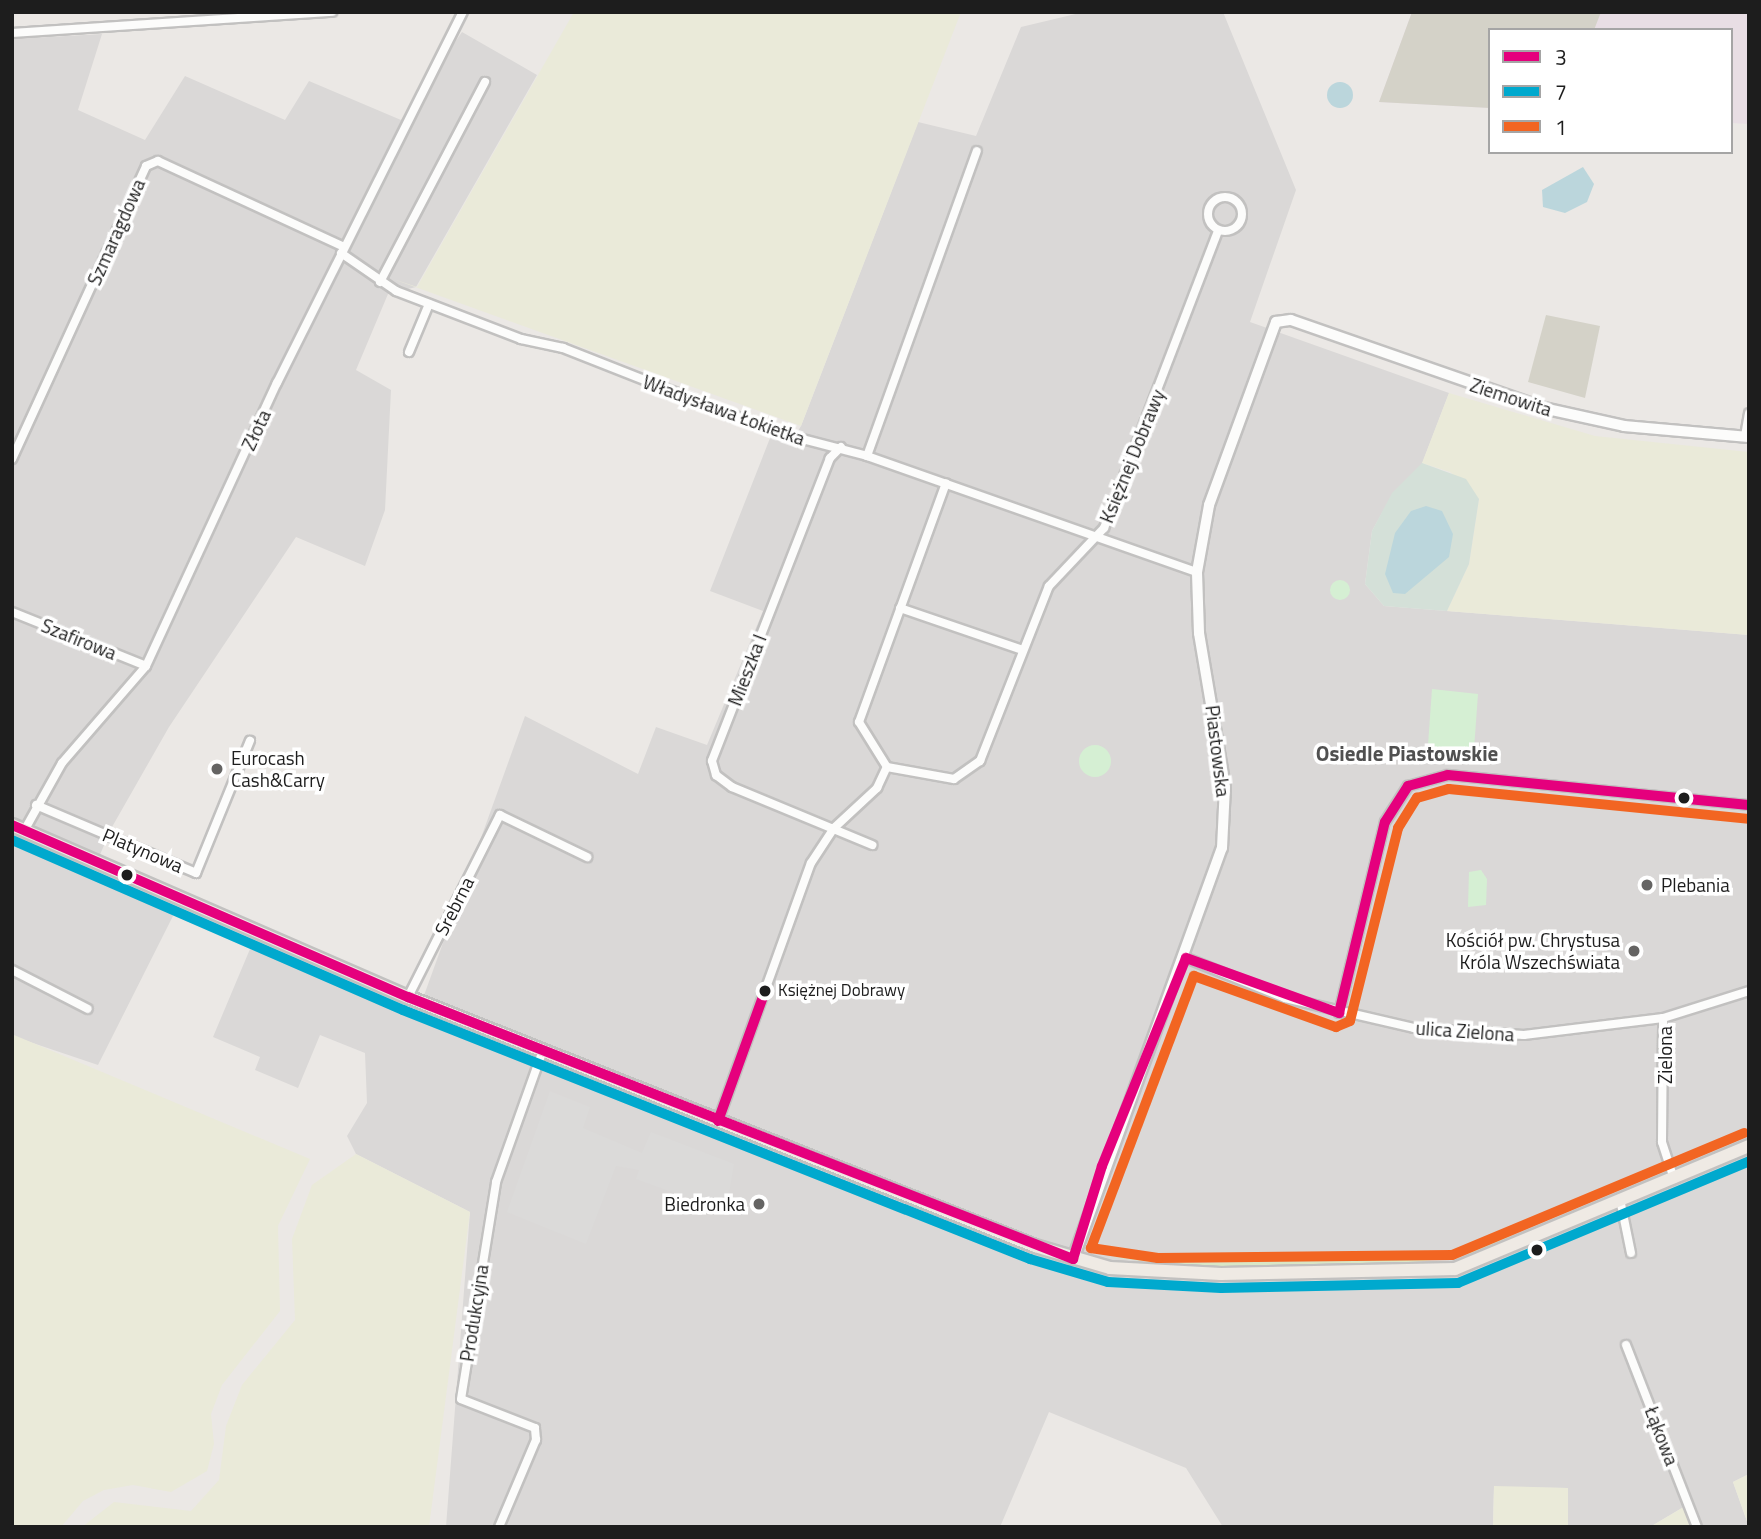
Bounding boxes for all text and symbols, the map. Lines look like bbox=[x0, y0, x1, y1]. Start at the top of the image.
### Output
legend bbox=[1488, 28, 1733, 154]
text: 3 bbox=[1555, 41, 1567, 73]
text: 7 bbox=[1555, 76, 1567, 108]
text: 1 bbox=[1555, 111, 1567, 143]
street label: Szmaragdowa bbox=[82, 175, 150, 289]
street label: Władysława Łokietka bbox=[640, 370, 808, 450]
street label: Ziemowita bbox=[1467, 373, 1555, 421]
street label: Księżnej Dobrawy bbox=[1095, 386, 1169, 526]
street label: Złota bbox=[237, 406, 275, 454]
street label: Szafirowa bbox=[38, 614, 120, 664]
street label: Mieszka I bbox=[723, 631, 771, 709]
street label: Piastowska bbox=[1201, 704, 1235, 798]
district label: Osiedle Piastowskie bbox=[1316, 740, 1498, 766]
place label: Eurocash Cash&Carry bbox=[231, 747, 325, 791]
marker: Eurocash Cash&Carry bbox=[209, 761, 225, 777]
unlabelled marker bbox=[1677, 791, 1691, 805]
street label: Platynowa bbox=[99, 823, 187, 877]
unlabelled marker bbox=[120, 868, 134, 882]
street label: Srebrna bbox=[430, 873, 478, 939]
place label: Plebania bbox=[1661, 874, 1730, 896]
marker: Plebania bbox=[1639, 877, 1655, 893]
place label: Kościół pw. Chrystusa Króla Wszechświata bbox=[1446, 929, 1620, 973]
marker: Kościół pw. Chrystusa Króla Wszechświata bbox=[1626, 943, 1642, 959]
place label: Księżnej Dobrawy bbox=[778, 981, 905, 1001]
marker: Księżnej Dobrawy bbox=[758, 984, 772, 998]
street label: ulica Zielona bbox=[1415, 1016, 1515, 1046]
street label: Zielona bbox=[1654, 1026, 1676, 1084]
place label: Biedronka bbox=[664, 1193, 745, 1215]
marker: Biedronka bbox=[751, 1196, 767, 1212]
unlabelled marker bbox=[1530, 1243, 1544, 1257]
street label: Produkcyjna bbox=[455, 1263, 493, 1363]
street label: Łąkowa bbox=[1640, 1403, 1684, 1469]

